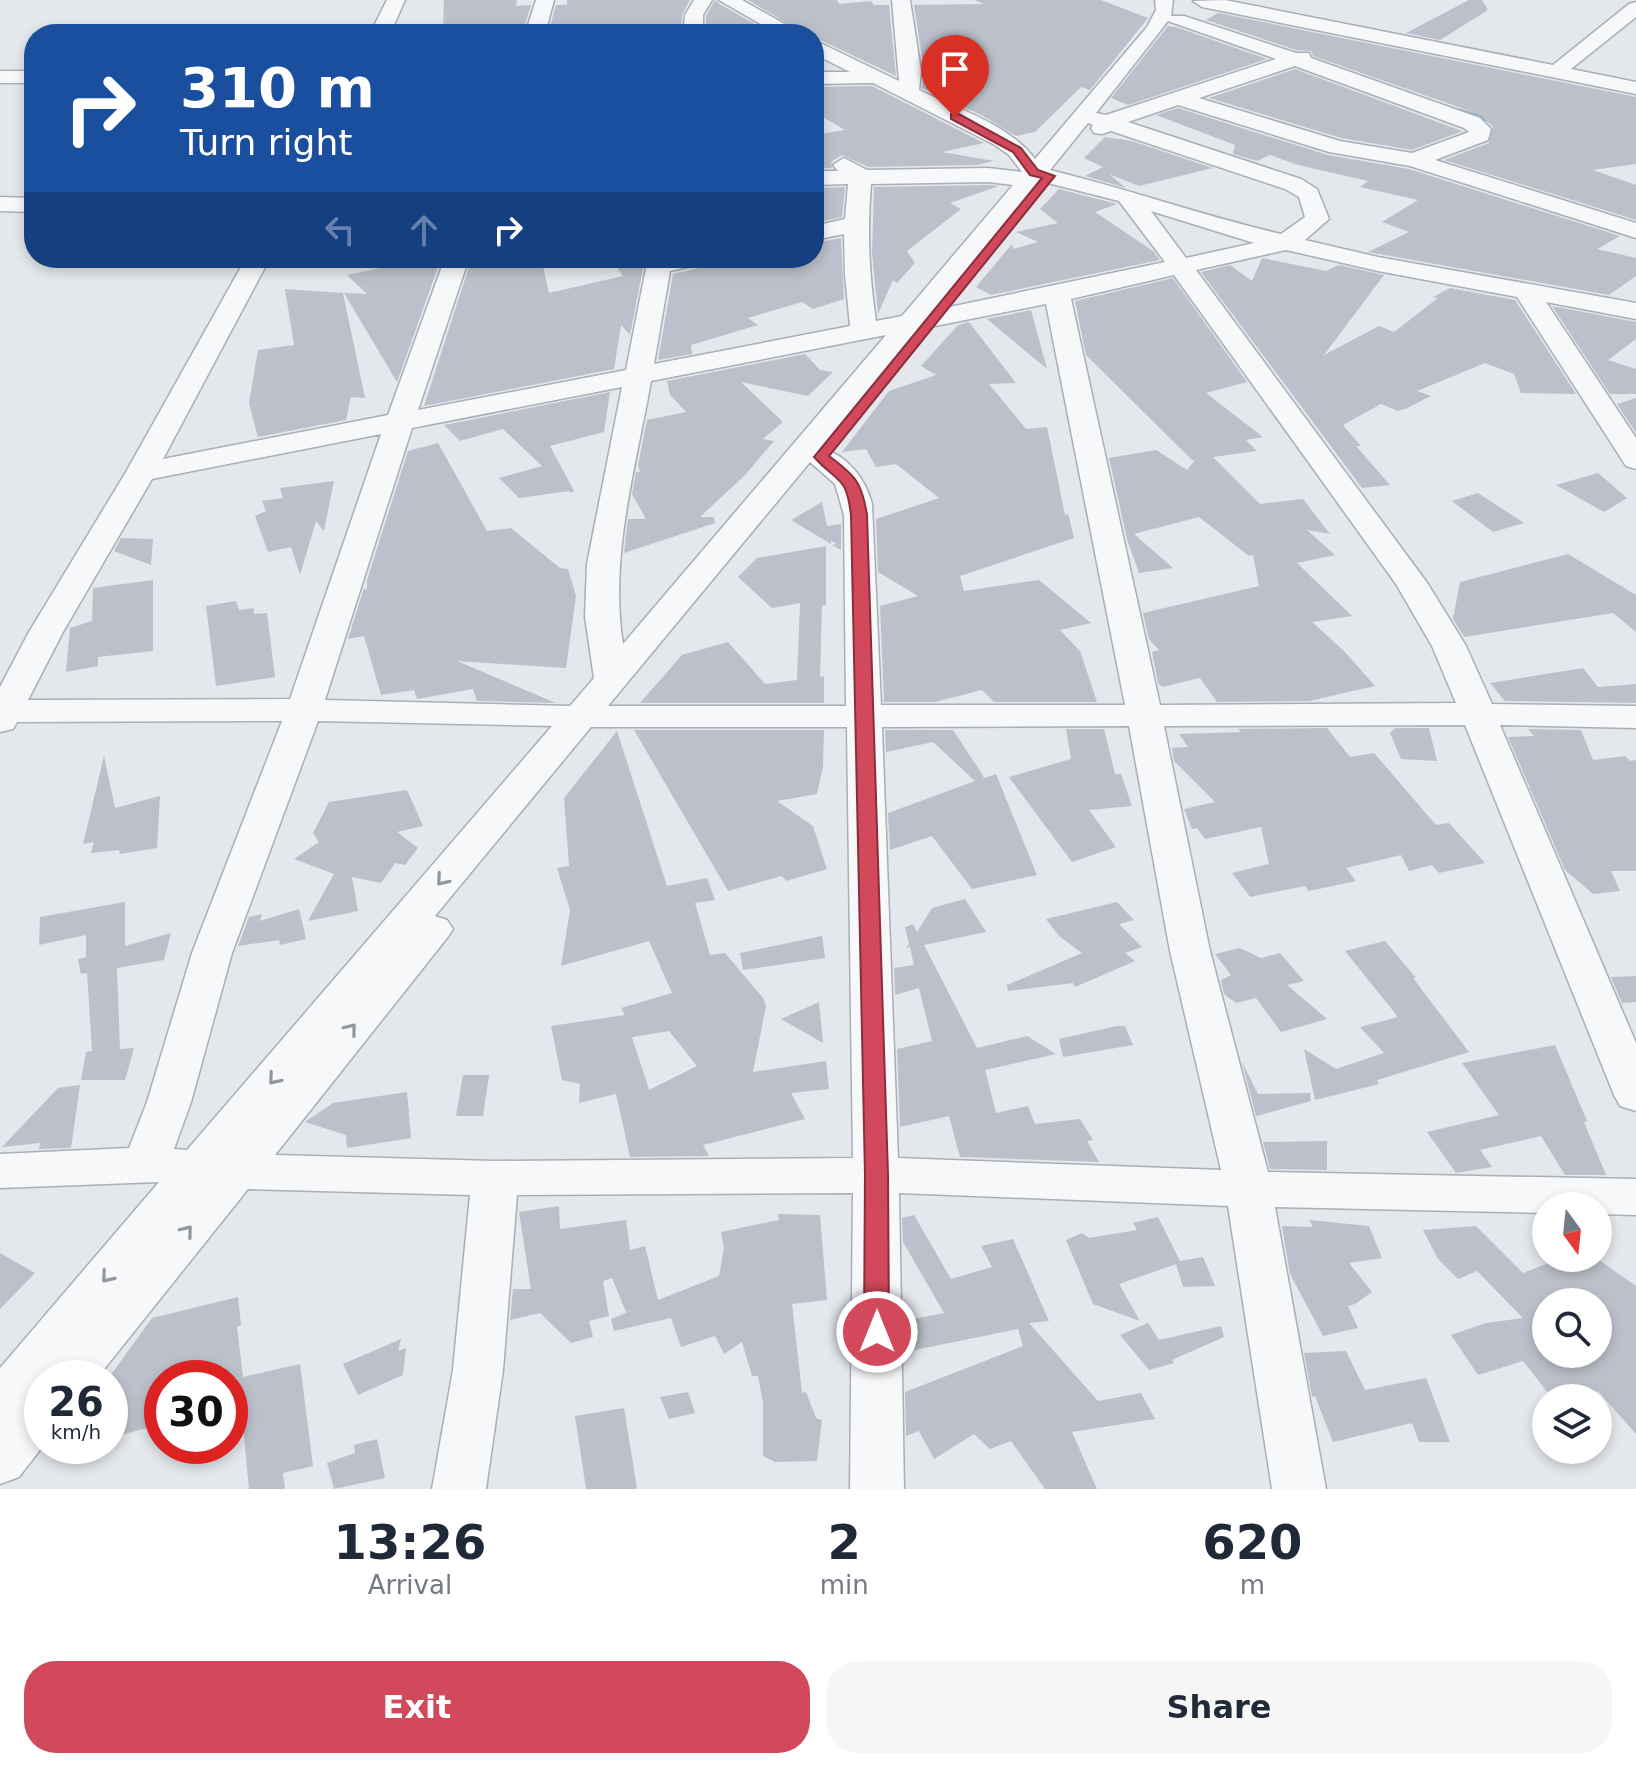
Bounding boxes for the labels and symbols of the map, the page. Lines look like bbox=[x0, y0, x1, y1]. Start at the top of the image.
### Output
pin bbox=[921, 35, 989, 117]
one-way arrow bbox=[437, 871, 452, 886]
one-way arrow bbox=[342, 1023, 356, 1038]
one-way arrow bbox=[269, 1070, 284, 1084]
north arrow bbox=[1532, 1192, 1612, 1272]
one-way arrow bbox=[177, 1225, 192, 1240]
one-way arrow bbox=[102, 1268, 116, 1283]
position arrow bbox=[835, 1290, 919, 1374]
speed limit sign: 30 bbox=[144, 1360, 248, 1464]

